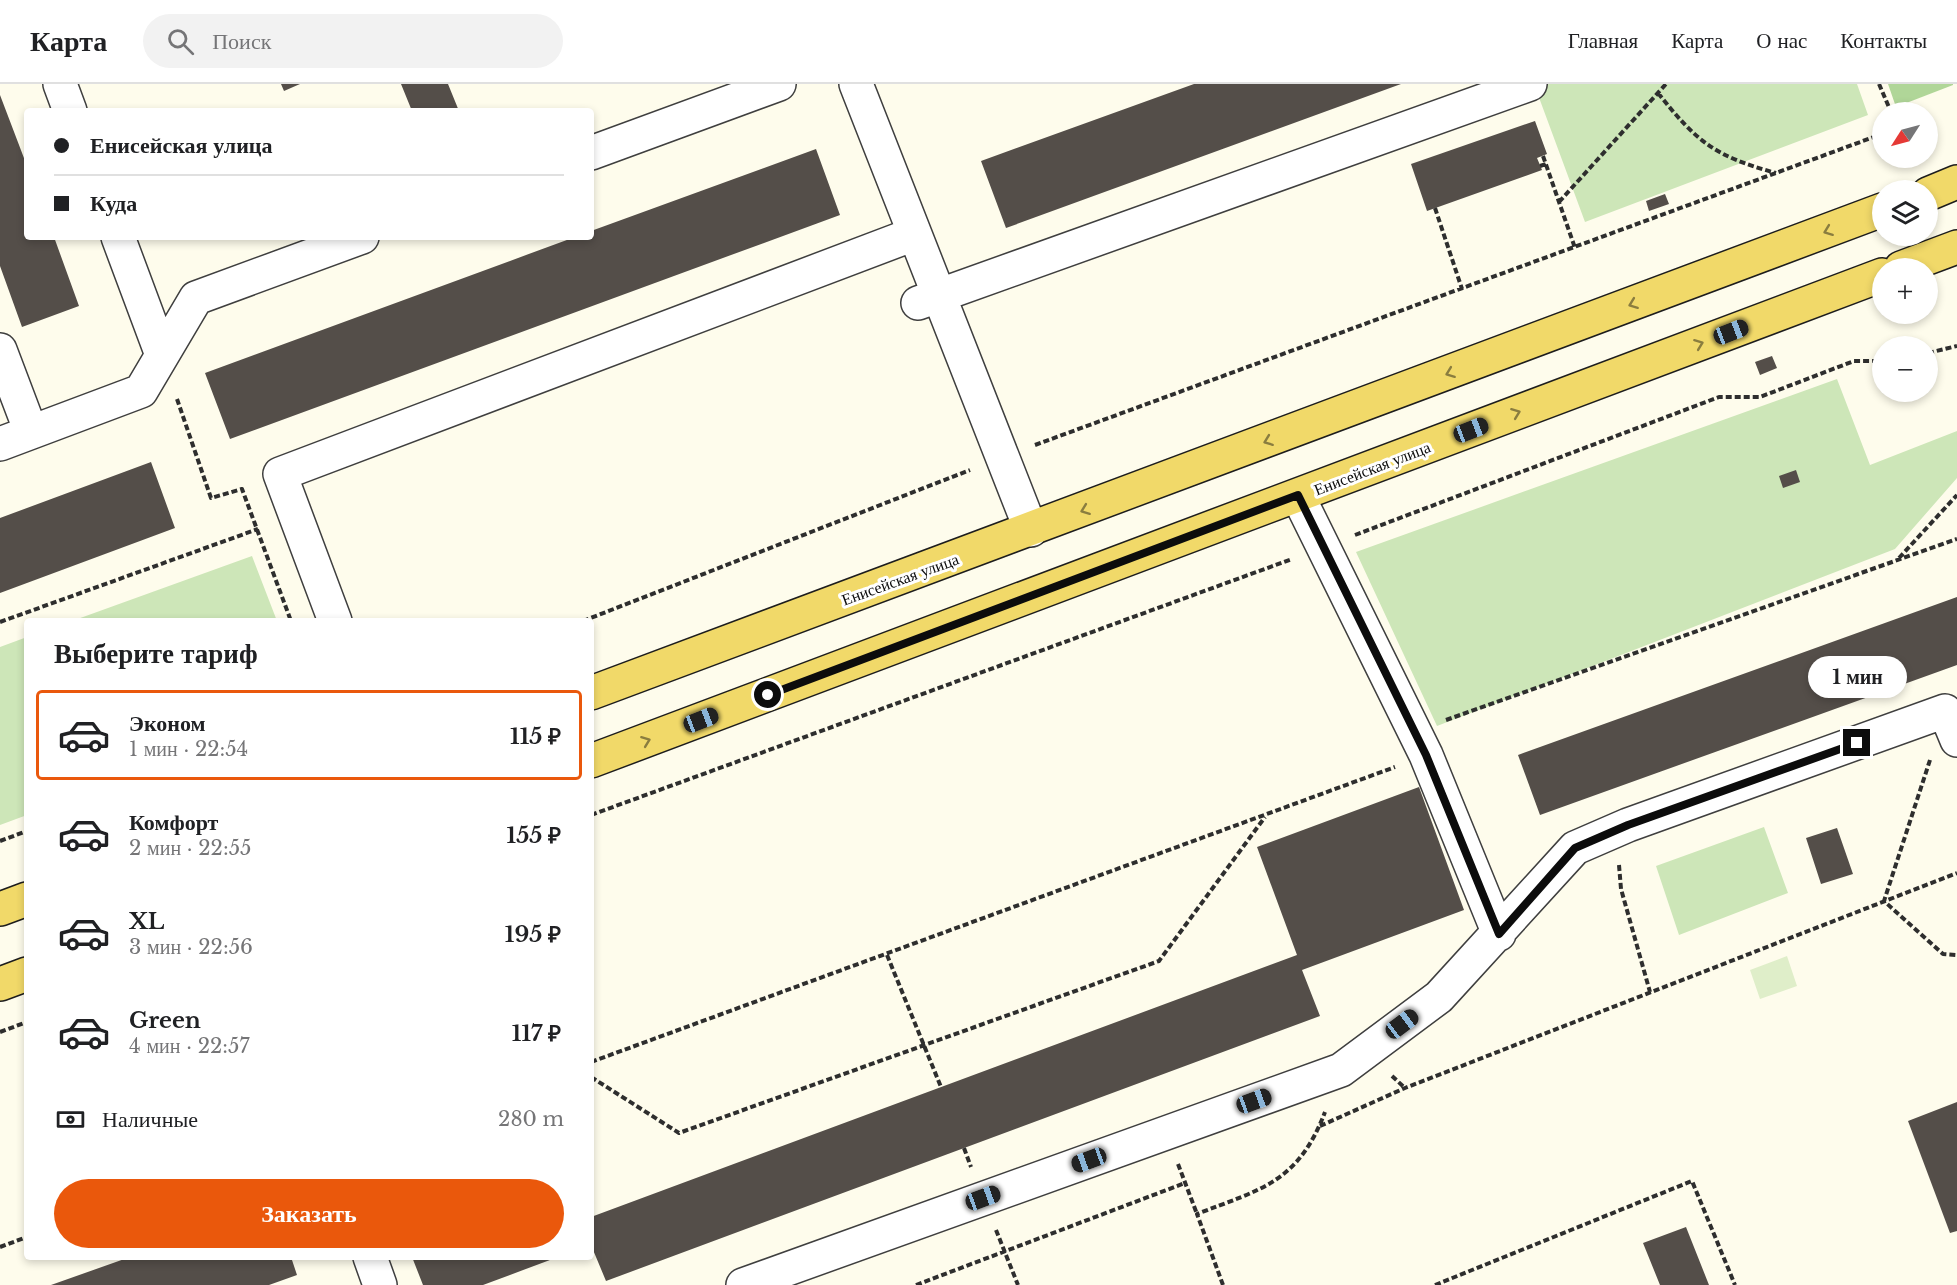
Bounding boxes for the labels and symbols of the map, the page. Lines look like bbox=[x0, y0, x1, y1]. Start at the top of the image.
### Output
north arrow bbox=[1872, 102, 1938, 168]
one-way arrow bbox=[1823, 224, 1834, 236]
one-way arrow bbox=[1628, 297, 1639, 310]
car bbox=[1711, 317, 1751, 347]
one-way arrow bbox=[1693, 339, 1703, 352]
one-way arrow bbox=[1446, 365, 1456, 378]
one-way arrow bbox=[1510, 408, 1521, 421]
car bbox=[1451, 415, 1491, 445]
one-way arrow bbox=[1263, 434, 1274, 447]
street label: Енисейская улица bbox=[1311, 437, 1433, 499]
one-way arrow bbox=[1081, 503, 1092, 515]
street label: Енисейская улица bbox=[839, 549, 961, 609]
callout: 1 мин bbox=[1808, 656, 1906, 698]
route start bbox=[754, 681, 781, 708]
car bbox=[681, 705, 721, 735]
route end bbox=[1843, 729, 1870, 756]
one-way arrow bbox=[640, 735, 651, 748]
car bbox=[1382, 1006, 1422, 1042]
car bbox=[1234, 1086, 1274, 1116]
car bbox=[1069, 1145, 1109, 1175]
car bbox=[963, 1183, 1003, 1213]

